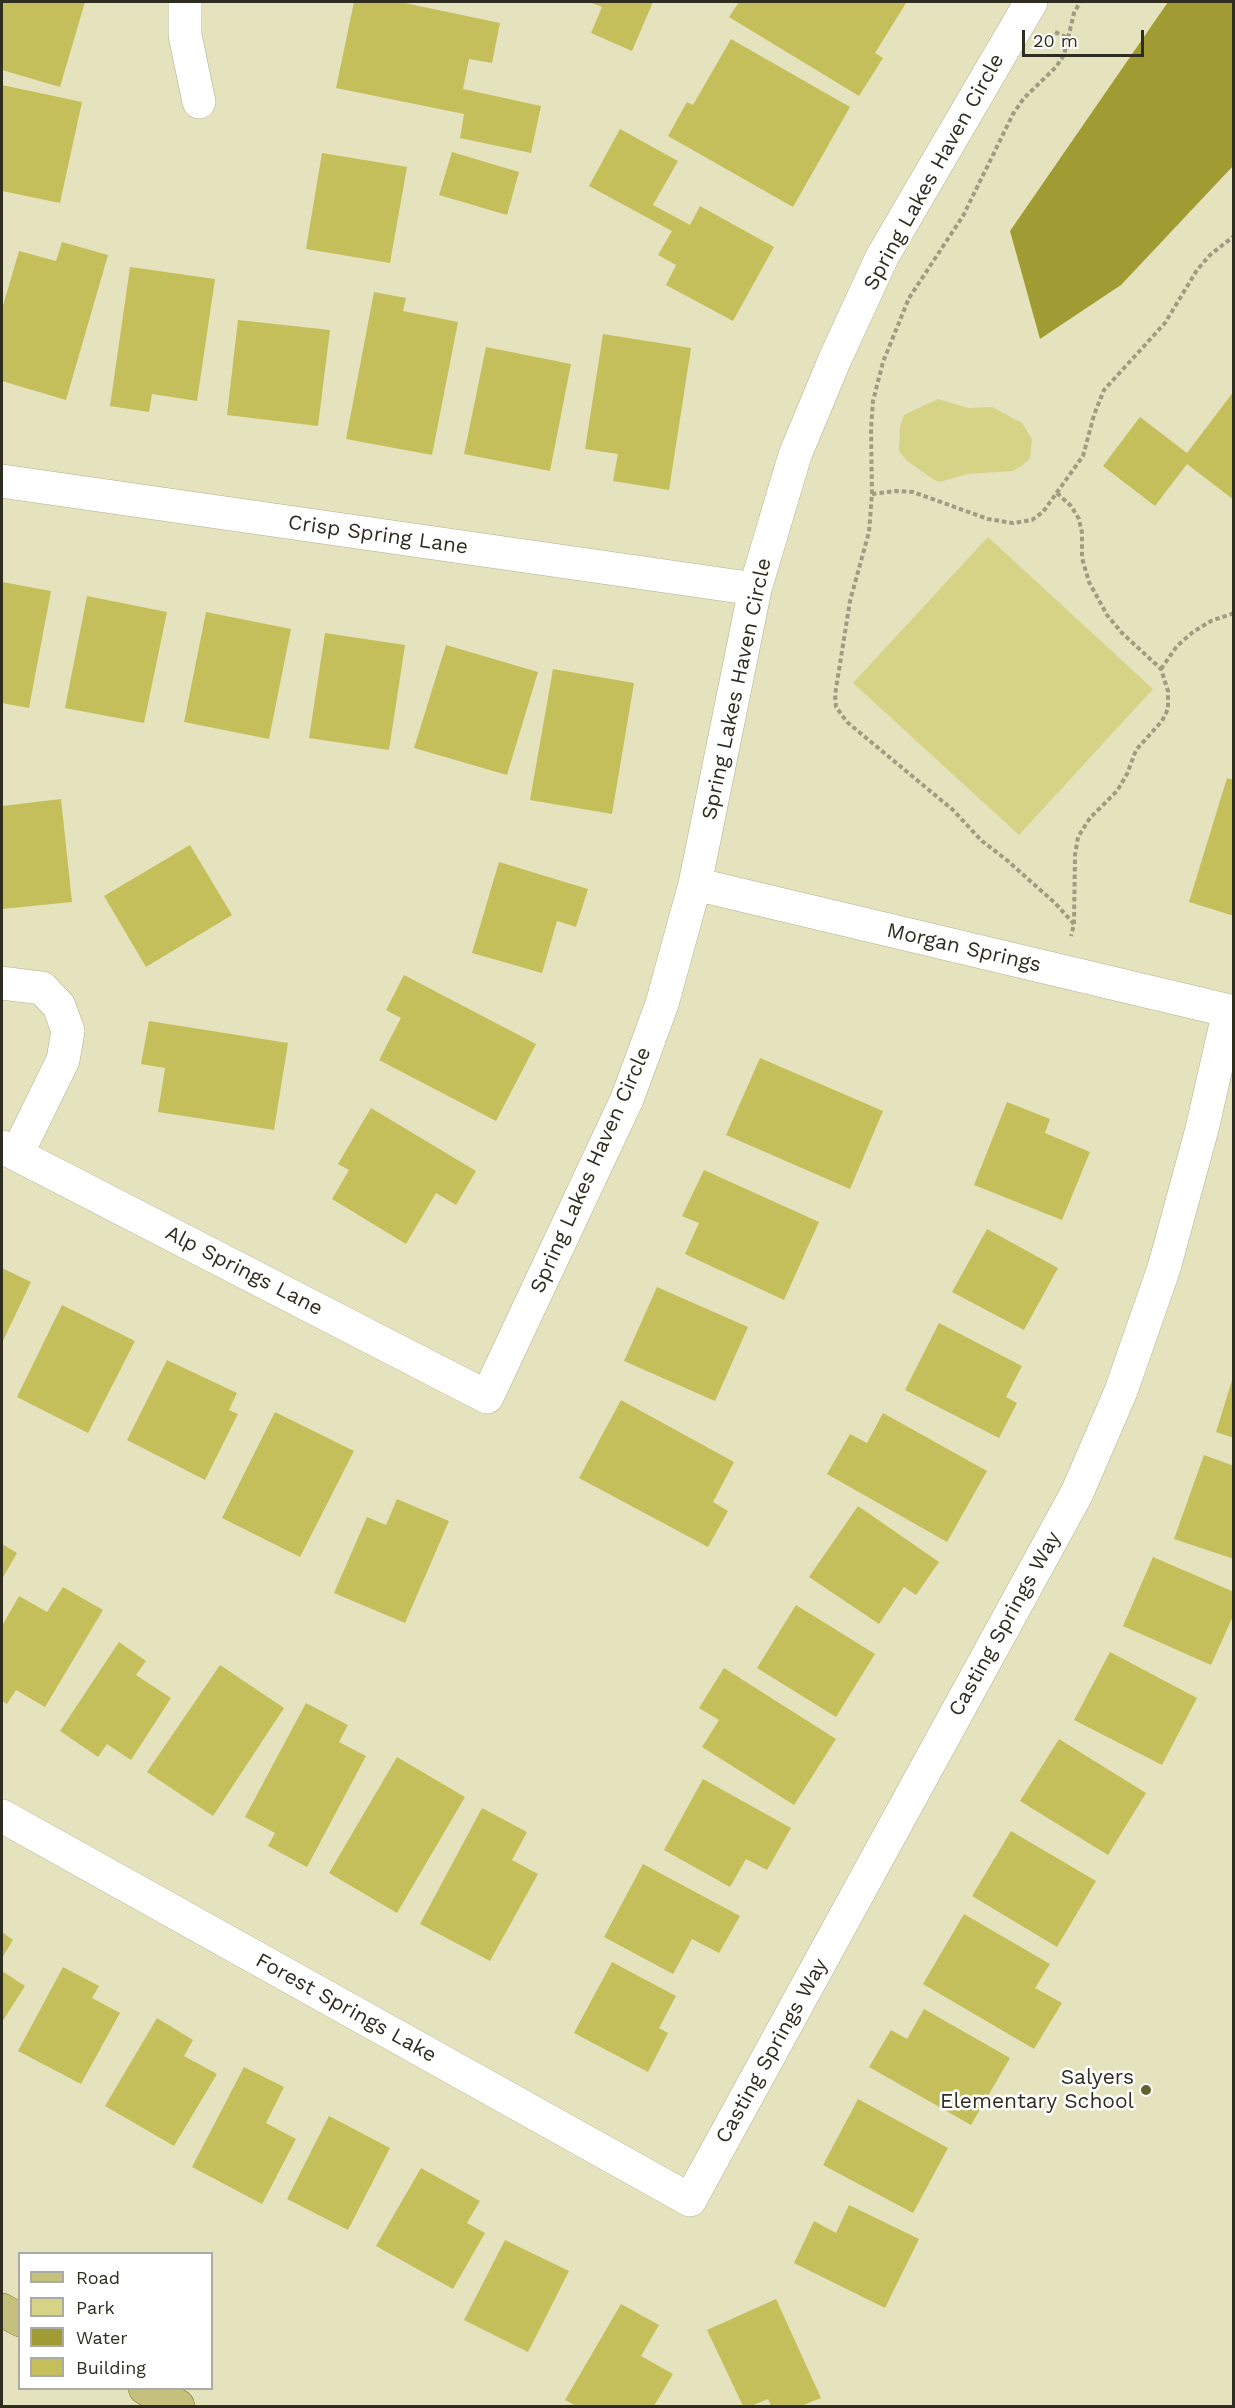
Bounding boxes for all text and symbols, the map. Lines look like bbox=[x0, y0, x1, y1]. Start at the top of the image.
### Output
scale bar bbox=[1025, 18, 1146, 56]
text: 20 m bbox=[1033, 30, 1078, 51]
street label: Spring Lakes Haven Circle bbox=[858, 49, 1010, 295]
street label: Crisp Spring Lane bbox=[286, 510, 470, 560]
street label: Spring Lakes Haven Circle bbox=[697, 556, 777, 822]
street label: Morgan Springs bbox=[884, 918, 1044, 978]
street label: Spring Lakes Haven Circle bbox=[525, 1043, 657, 1297]
street label: Alp Springs Lane bbox=[161, 1220, 327, 1322]
street label: Casting Springs Way bbox=[944, 1527, 1066, 1721]
street label: Forest Springs Lake bbox=[251, 1948, 441, 2068]
street label: Casting Springs Way bbox=[711, 1954, 833, 2148]
place label: Salyers Elementary School bbox=[940, 2065, 1134, 2115]
marker: Salyers Elementary School bbox=[1139, 2083, 1153, 2097]
legend bbox=[18, 2252, 213, 2390]
text: Road bbox=[76, 2267, 120, 2288]
text: Park bbox=[76, 2297, 115, 2318]
text: Water bbox=[76, 2327, 128, 2348]
text: Building bbox=[76, 2357, 146, 2378]

